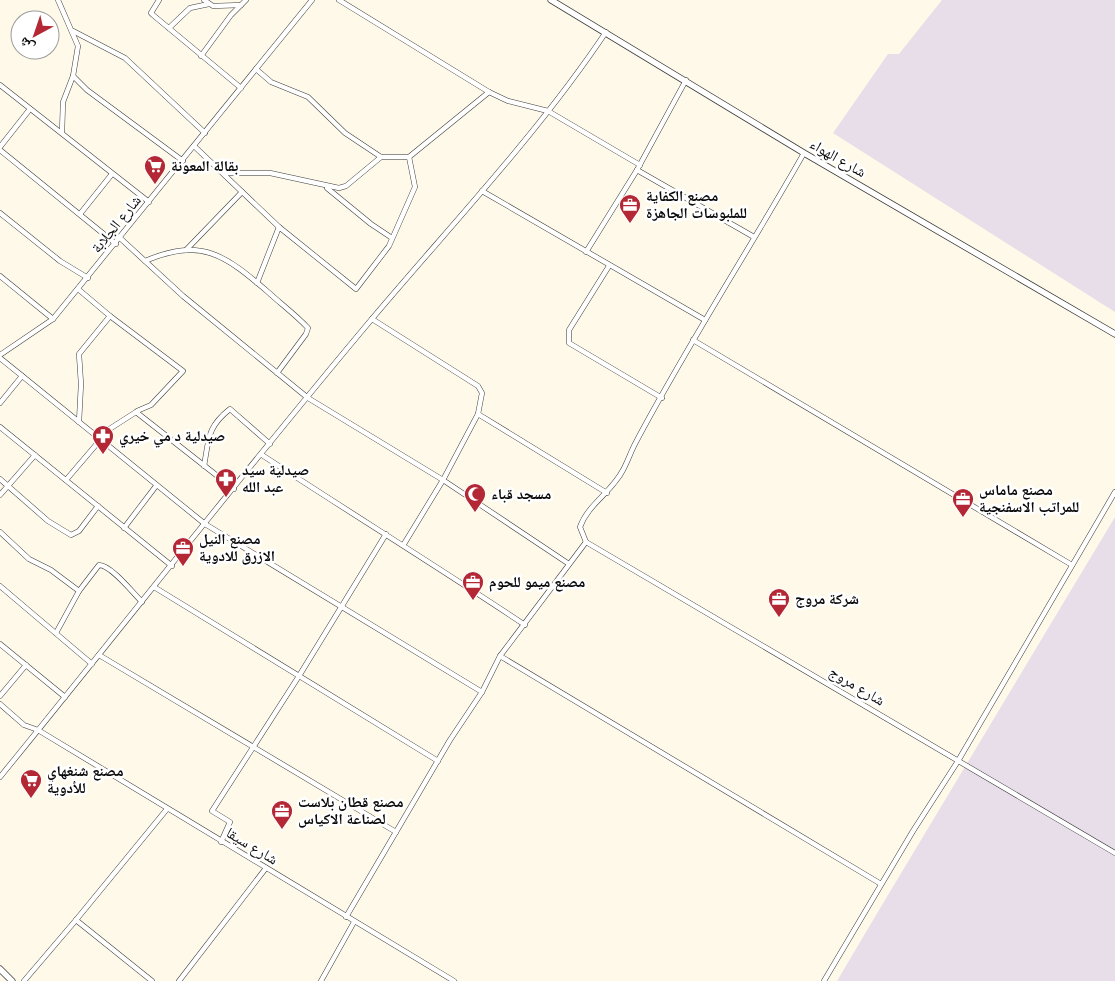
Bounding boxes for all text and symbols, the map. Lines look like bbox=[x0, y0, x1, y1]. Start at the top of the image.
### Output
north arrow bbox=[10, 10, 60, 60]
text: ش bbox=[16, 33, 38, 55]
street label: شارع الهواء bbox=[806, 136, 869, 182]
supermarket icon: بقالة المعونة bbox=[143, 154, 167, 185]
place label: بقالة المعونة bbox=[171, 158, 239, 175]
place label: مصنع الكفاية للملبوسات الجاهزة bbox=[646, 188, 747, 222]
street label: شارع الجلابة bbox=[88, 192, 146, 257]
office icon: مصنع الكفاية للملبوسات الجاهزة bbox=[618, 193, 642, 224]
pharmacy icon: صيدلية د مي خيري bbox=[91, 424, 115, 455]
place label: صيدلية د مي خيري bbox=[119, 428, 225, 448]
place label: صيدلية سيد عبد الله bbox=[242, 462, 309, 496]
pharmacy icon: صيدلية سيد عبد الله bbox=[214, 467, 238, 498]
mosque icon: مسجد قباء bbox=[463, 482, 487, 513]
place label: مصنع ماماس للمراتب الاسفنجية bbox=[979, 482, 1079, 516]
place label: مسجد قباء bbox=[491, 486, 551, 503]
office icon: مصنع ماماس للمراتب الاسفنجية bbox=[951, 487, 975, 518]
place label: مصنع النيل الازرق للادوية bbox=[199, 531, 275, 565]
office icon: مصنع النيل الازرق للادوية bbox=[171, 536, 195, 567]
office icon: مصنع ميمو للحوم bbox=[461, 570, 485, 601]
place label: مصنع ميمو للحوم bbox=[489, 574, 585, 592]
office icon: شركة مروج bbox=[767, 587, 791, 618]
place label: شركة مروج bbox=[795, 591, 859, 608]
street label: شارع مروج bbox=[825, 663, 888, 711]
place label: مصنع شنغهاي للأدوية bbox=[47, 763, 124, 796]
supermarket icon: مصنع شنغهاي للأدوية bbox=[19, 768, 43, 799]
place label: مصنع قطان بلاست لصناعة الاكياس bbox=[298, 794, 404, 828]
office icon: مصنع قطان بلاست لصناعة الاكياس bbox=[270, 799, 294, 830]
street label: شارع سيقا bbox=[222, 824, 281, 869]

